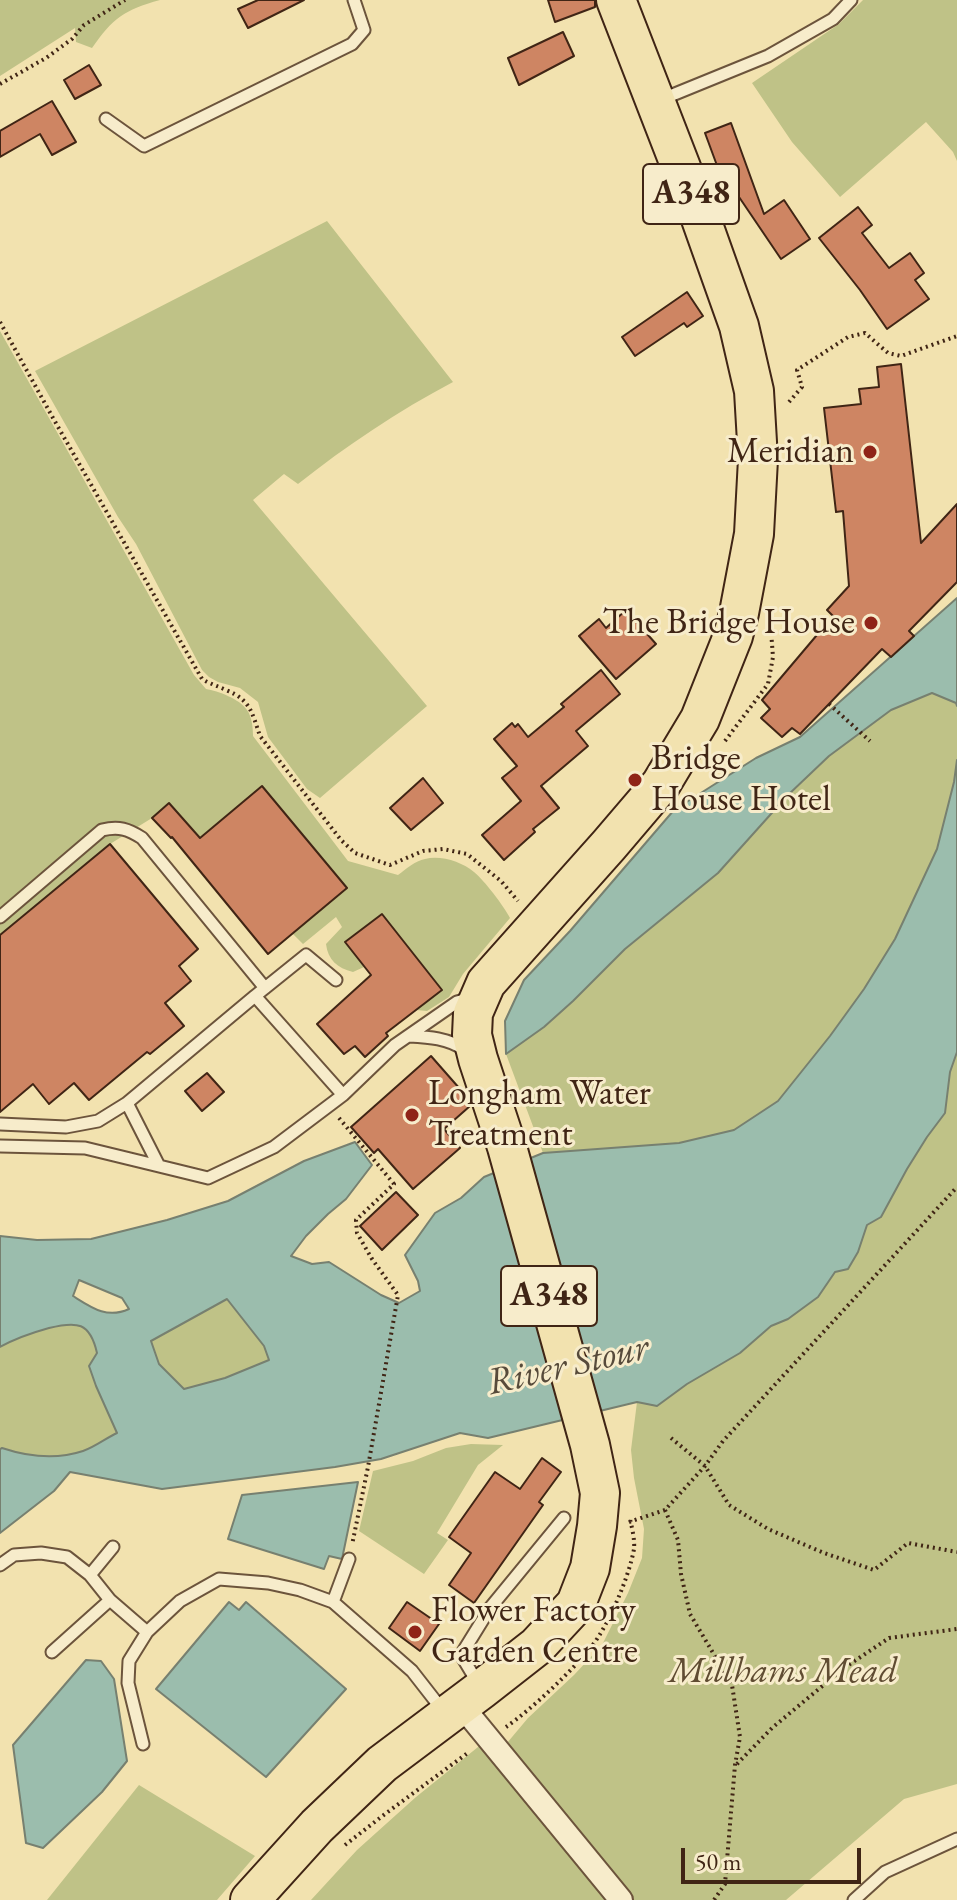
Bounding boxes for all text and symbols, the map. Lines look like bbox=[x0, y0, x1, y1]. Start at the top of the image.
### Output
road number: A348 bbox=[643, 164, 739, 224]
place label: Meridian bbox=[727, 430, 854, 474]
marker: Meridian bbox=[861, 443, 879, 461]
place label: The Bridge House bbox=[602, 601, 855, 645]
marker: The Bridge House bbox=[862, 614, 880, 632]
place label: Bridge House Hotel bbox=[651, 737, 831, 822]
marker: Bridge House Hotel bbox=[626, 771, 644, 789]
place label: Longham Water Treatment bbox=[428, 1072, 651, 1157]
marker: Longham Water Treatment bbox=[403, 1106, 421, 1124]
road number: A348 bbox=[501, 1266, 597, 1326]
water label: River Stour bbox=[483, 1325, 653, 1407]
place label: Flower Factory Garden Centre bbox=[431, 1589, 638, 1674]
marker: Flower Factory Garden Centre bbox=[406, 1623, 424, 1641]
park label: Millhams Mead bbox=[668, 1650, 898, 1694]
scale bar bbox=[685, 1832, 865, 1882]
text: 50 m bbox=[695, 1846, 742, 1877]

